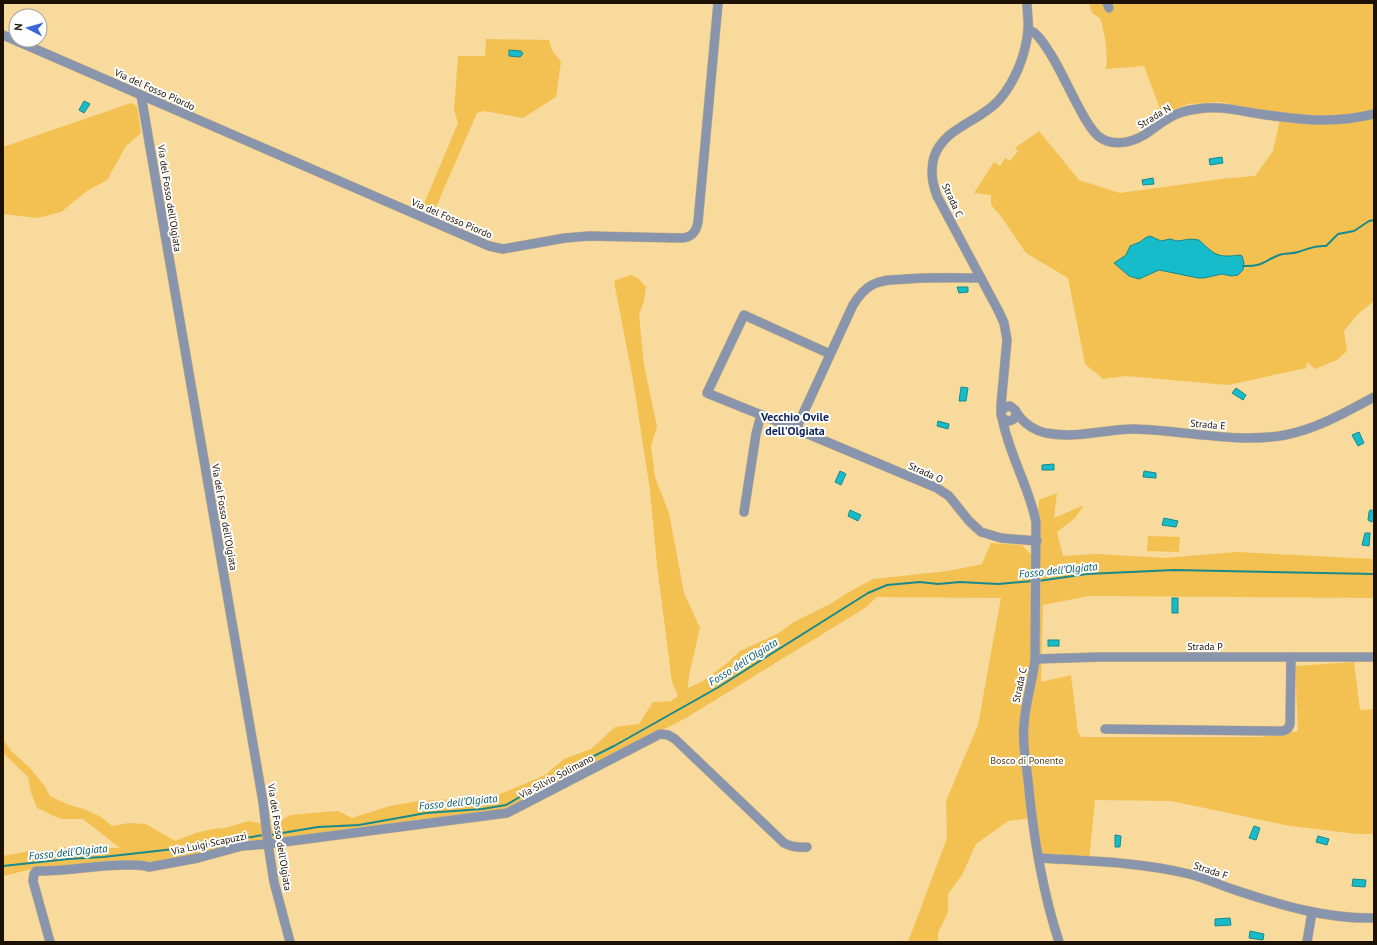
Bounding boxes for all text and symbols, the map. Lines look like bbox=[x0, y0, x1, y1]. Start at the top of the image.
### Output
north arrow bbox=[8, 8, 48, 48]
text: N bbox=[11, 23, 25, 31]
street label: Via del Fosso Piordo bbox=[112, 65, 197, 113]
street label: Strada N bbox=[1135, 101, 1173, 131]
street label: Via del Fosso dell'Olgiata bbox=[154, 143, 184, 253]
street label: Strada C bbox=[939, 181, 966, 219]
street label: Via del Fosso Piordo bbox=[408, 195, 494, 241]
district label: Vecchio Ovile dell'Olgiata bbox=[760, 409, 829, 438]
street label: Strada E bbox=[1190, 416, 1226, 433]
street label: Strada O bbox=[906, 459, 945, 486]
street label: Via del Fosso dell'Olgiata bbox=[209, 462, 240, 572]
water label: Fosso dell’Olgiata bbox=[1018, 559, 1099, 581]
water label: Fosso dell’Olgiata bbox=[706, 635, 781, 689]
street label: Strada P bbox=[1187, 640, 1223, 653]
street label: Strada C bbox=[1009, 666, 1030, 704]
street label: Via Silvio Solimano bbox=[516, 751, 596, 802]
park label: Bosco di Ponente bbox=[990, 754, 1064, 767]
street label: Via del Fosso dell'Olgiata bbox=[264, 782, 294, 892]
water label: Fosso dell’Olgiata bbox=[418, 791, 499, 813]
street label: Via Luigi Scapuzzi bbox=[169, 829, 248, 858]
water label: Fosso dell'Olgiata bbox=[28, 841, 109, 863]
street label: Strada F bbox=[1192, 859, 1230, 882]

